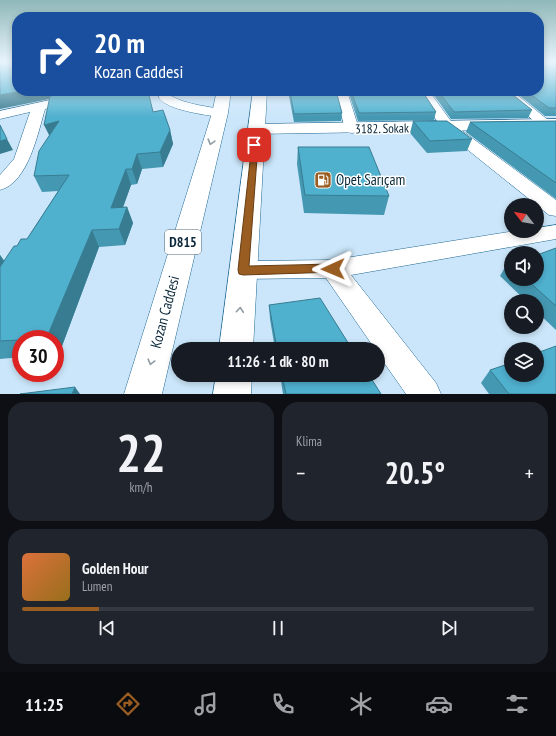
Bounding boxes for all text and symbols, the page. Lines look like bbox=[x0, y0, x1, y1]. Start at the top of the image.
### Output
text: 20 m bbox=[94, 24, 145, 61]
icon: right bbox=[28, 28, 80, 80]
text: Kozan Caddesi bbox=[94, 60, 183, 83]
street label: 3182. Sokak bbox=[355, 120, 409, 137]
pin bbox=[237, 128, 271, 162]
icon: arrive bbox=[243, 134, 265, 156]
one-way arrow bbox=[207, 139, 215, 145]
fuel station icon: Opet Sarıçam bbox=[313, 170, 333, 190]
place label: Opet Sarıçam bbox=[336, 170, 405, 189]
north arrow bbox=[504, 198, 544, 238]
map controls bbox=[504, 198, 544, 382]
road number: D815 bbox=[165, 230, 201, 254]
button: sound bbox=[504, 246, 544, 286]
position arrow bbox=[312, 248, 354, 290]
street label: Kozan Caddesi bbox=[146, 273, 183, 350]
button: search bbox=[504, 294, 544, 334]
one-way arrow bbox=[235, 307, 244, 313]
speed limit sign: 30 bbox=[12, 330, 64, 382]
button: layers bbox=[504, 342, 544, 382]
text: 11:26 · 1 dk · 80 m bbox=[227, 352, 329, 371]
one-way arrow bbox=[147, 358, 156, 365]
text: 22 bbox=[116, 419, 166, 486]
text: Klima bbox=[296, 433, 322, 450]
text: 20.5° bbox=[385, 453, 445, 492]
text: − bbox=[296, 459, 305, 487]
text: + bbox=[525, 459, 534, 487]
text: km/h bbox=[129, 479, 153, 496]
text: Golden Hour bbox=[82, 559, 149, 578]
text: Lumen bbox=[82, 578, 112, 595]
icon: previous bbox=[96, 617, 118, 639]
icon: pause bbox=[267, 617, 289, 639]
icon: next bbox=[438, 617, 460, 639]
icon: directions bbox=[114, 690, 142, 718]
icon: music bbox=[192, 690, 220, 718]
icon: phone bbox=[269, 690, 297, 718]
icon: climate bbox=[347, 690, 375, 718]
icon: car bbox=[425, 690, 453, 718]
icon: filters bbox=[503, 690, 531, 718]
text: 11:25 bbox=[25, 693, 64, 716]

